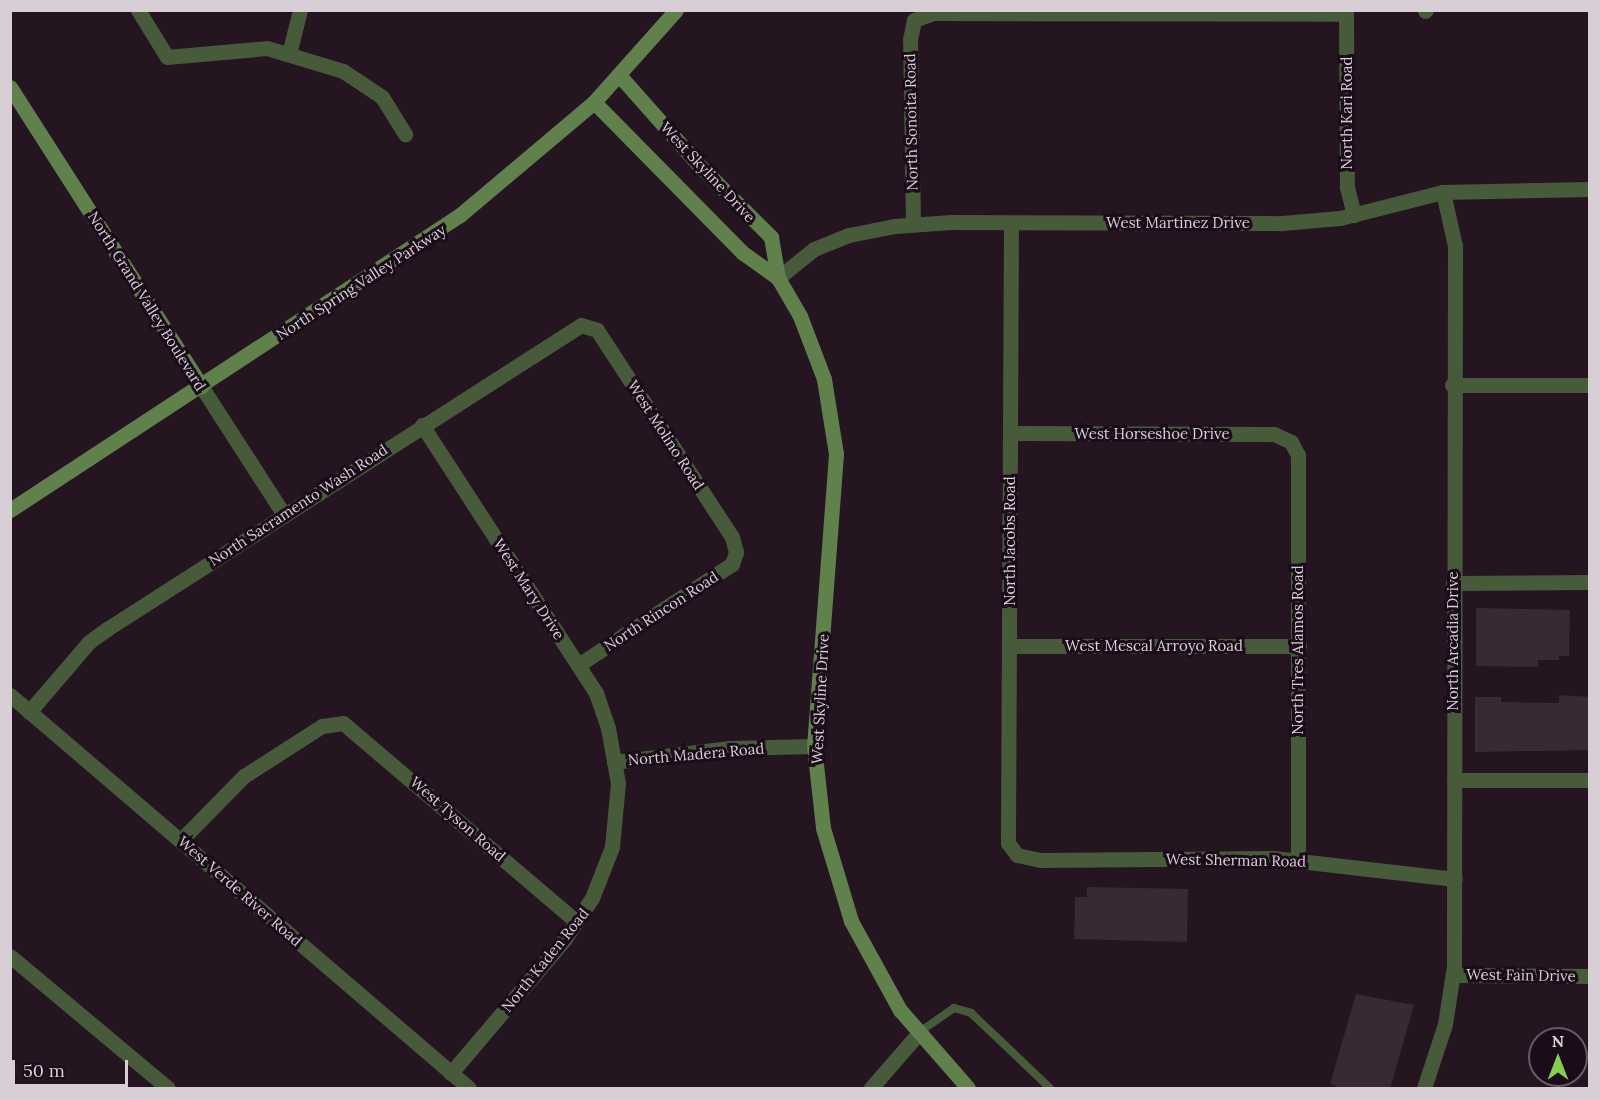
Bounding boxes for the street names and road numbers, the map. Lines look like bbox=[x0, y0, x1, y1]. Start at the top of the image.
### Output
street label: North Sonoita Road bbox=[901, 53, 921, 191]
street label: North Kari Road bbox=[1338, 57, 1356, 169]
street label: West Skyline Drive bbox=[657, 118, 759, 226]
street label: North Grand Valley Boulevard bbox=[84, 208, 210, 394]
street label: West Martinez Drive bbox=[1106, 214, 1250, 232]
street label: North Spring Valley Parkway bbox=[273, 220, 449, 344]
street label: West Molino Road bbox=[624, 377, 708, 493]
street label: West Horseshoe Drive bbox=[1074, 425, 1230, 443]
street label: North Sacramento Wash Road bbox=[205, 440, 391, 570]
street label: North Jacobs Road bbox=[1001, 476, 1019, 606]
street label: West Mary Drive bbox=[490, 535, 568, 643]
street label: North Tres Alamos Road bbox=[1289, 565, 1307, 735]
street label: North Rincon Road bbox=[600, 567, 722, 655]
street label: North Arcadia Drive bbox=[1444, 571, 1462, 711]
street label: West Skyline Drive bbox=[808, 633, 832, 765]
street label: West Mescal Arroyo Road bbox=[1065, 637, 1243, 655]
street label: North Madera Road bbox=[627, 739, 765, 769]
street label: West Tyson Road bbox=[407, 773, 509, 865]
street label: West Verde River Road bbox=[174, 832, 306, 950]
street label: West Sherman Road bbox=[1166, 850, 1306, 870]
street label: North Kaden Road bbox=[498, 904, 592, 1016]
street label: West Fain Drive bbox=[1466, 965, 1576, 985]

